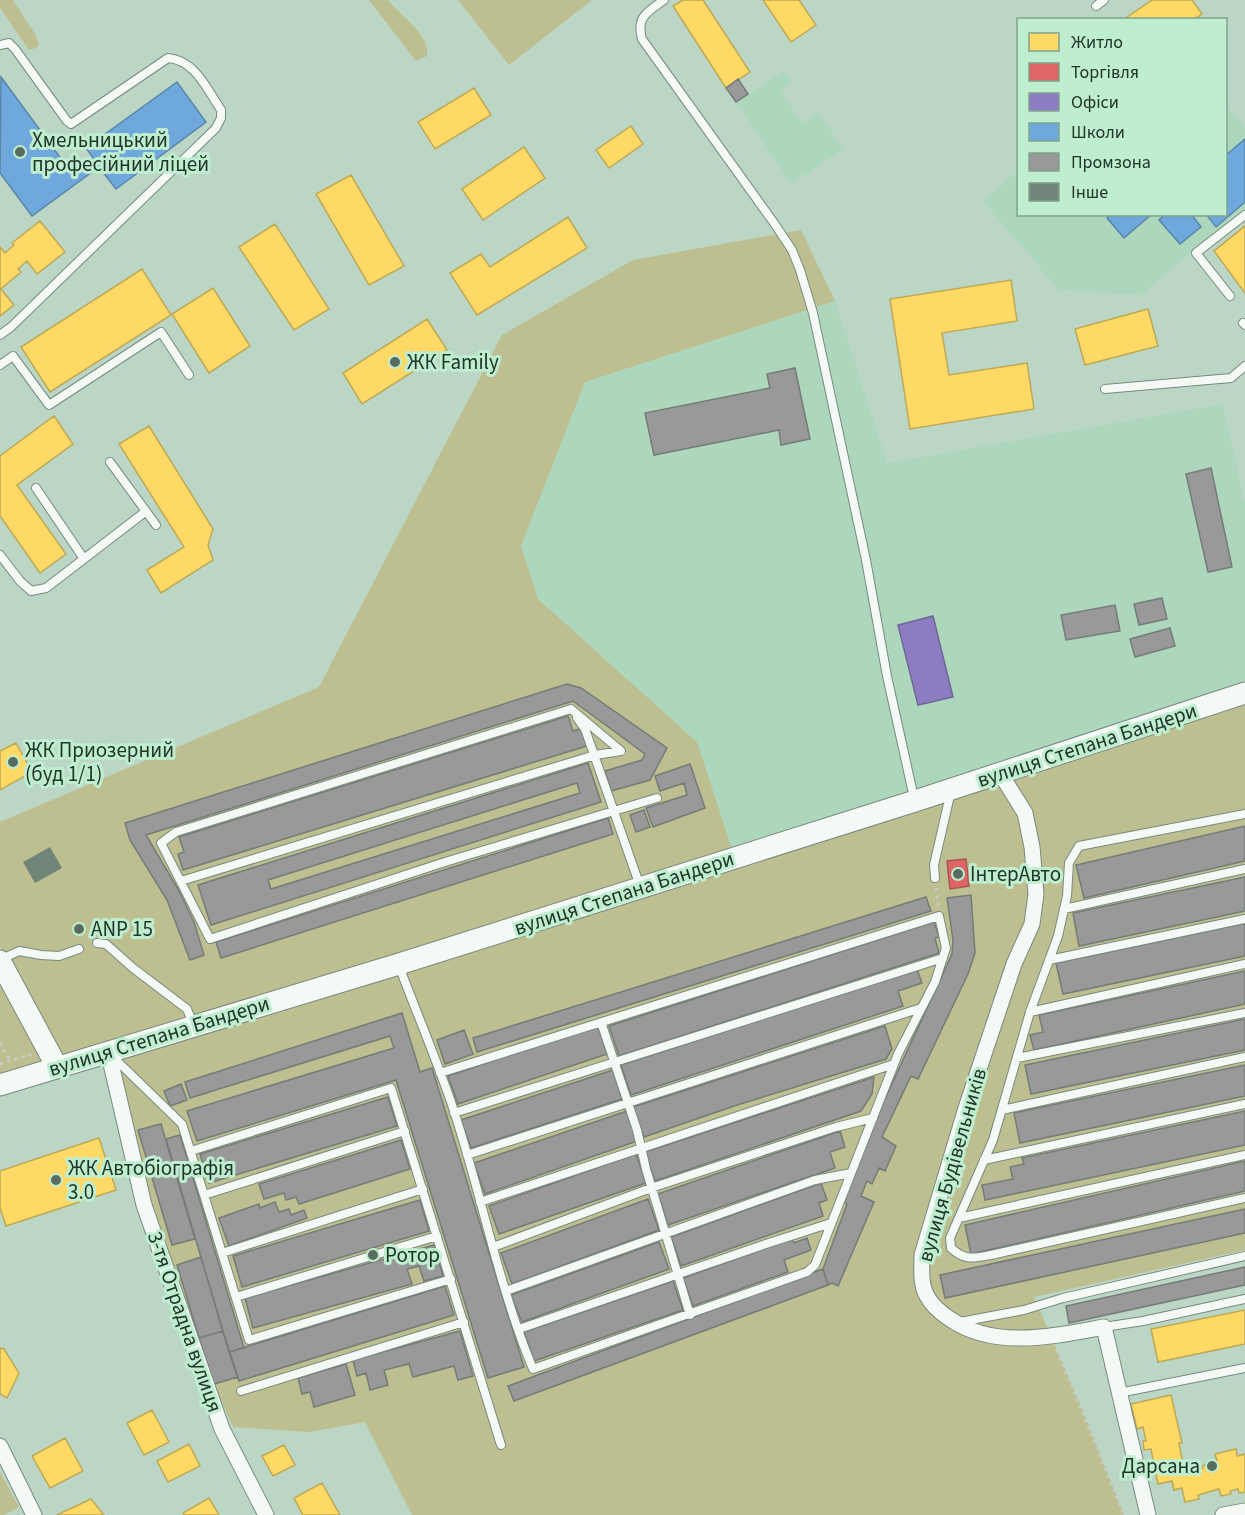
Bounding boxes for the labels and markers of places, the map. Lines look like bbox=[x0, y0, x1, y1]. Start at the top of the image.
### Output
place label: Хмельницький професійний ліцей bbox=[32, 125, 209, 179]
marker: Хмельницький професійний ліцей bbox=[13, 145, 27, 159]
place label: ЖК Family bbox=[407, 347, 499, 377]
marker: ЖК Family bbox=[388, 355, 402, 369]
place label: ЖК Приозерний (буд 1/1) bbox=[25, 735, 174, 789]
marker: ЖК Приозерний (буд 1/1) bbox=[6, 755, 20, 769]
place label: ІнтерАвто bbox=[970, 859, 1061, 889]
marker: ІнтерАвто bbox=[951, 867, 965, 881]
place label: ANP 15 bbox=[91, 914, 153, 944]
marker: ANP 15 bbox=[72, 922, 86, 936]
place label: ЖК Автобіографія 3.0 bbox=[68, 1153, 234, 1207]
marker: ЖК Автобіографія 3.0 bbox=[49, 1173, 63, 1187]
place label: Ротор bbox=[385, 1240, 440, 1270]
marker: Ротор bbox=[366, 1248, 380, 1262]
place label: Дарсана bbox=[1122, 1451, 1200, 1481]
marker: Дарсана bbox=[1205, 1459, 1219, 1473]

